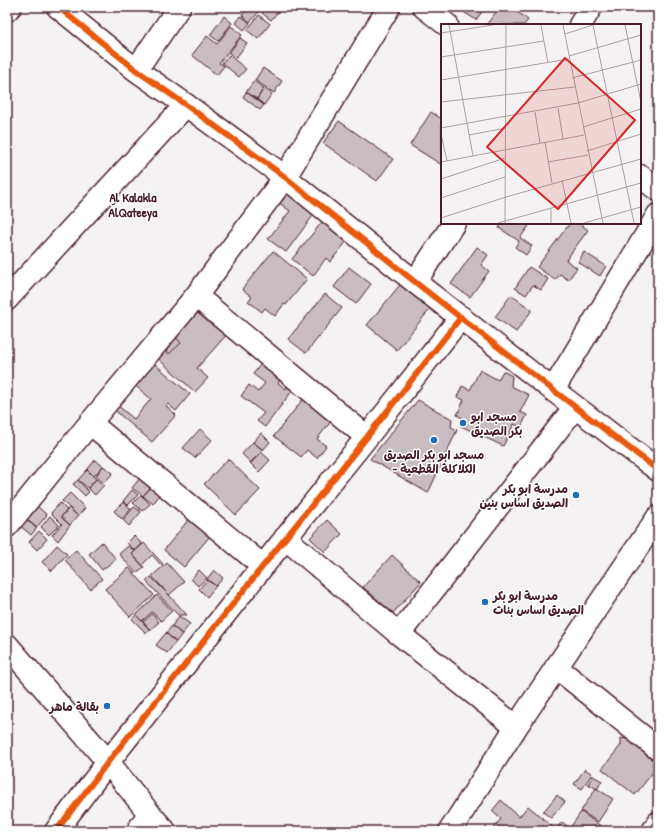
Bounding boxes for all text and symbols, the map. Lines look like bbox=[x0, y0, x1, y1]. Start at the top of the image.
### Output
inset map bbox=[441, 24, 641, 224]
district label: ِAl Kalakla AlQateeya bbox=[109, 188, 158, 222]
place label: مسجد ابو بكر الصديق bbox=[470, 408, 523, 439]
marker: مسجد ابو بكر الصديق bbox=[458, 418, 468, 428]
marker: مسجد ابو بكر الصديق - الكلاكلة القطعية bbox=[429, 435, 439, 445]
place label: مسجد ابو بكر الصديق - الكلاكلة القطعية bbox=[384, 446, 484, 477]
place label: مدرسة ابو بكر الصديق اساس بنين bbox=[479, 480, 568, 511]
marker: مدرسة ابو بكر الصديق اساس بنين bbox=[571, 490, 581, 500]
place label: مدرسة ابو بكر الصديق اساس بنات bbox=[492, 587, 584, 618]
marker: مدرسة ابو بكر الصديق اساس بنات bbox=[480, 597, 490, 607]
place label: بقالة ماهر bbox=[49, 698, 99, 715]
marker: بقالة ماهر bbox=[102, 701, 112, 711]

